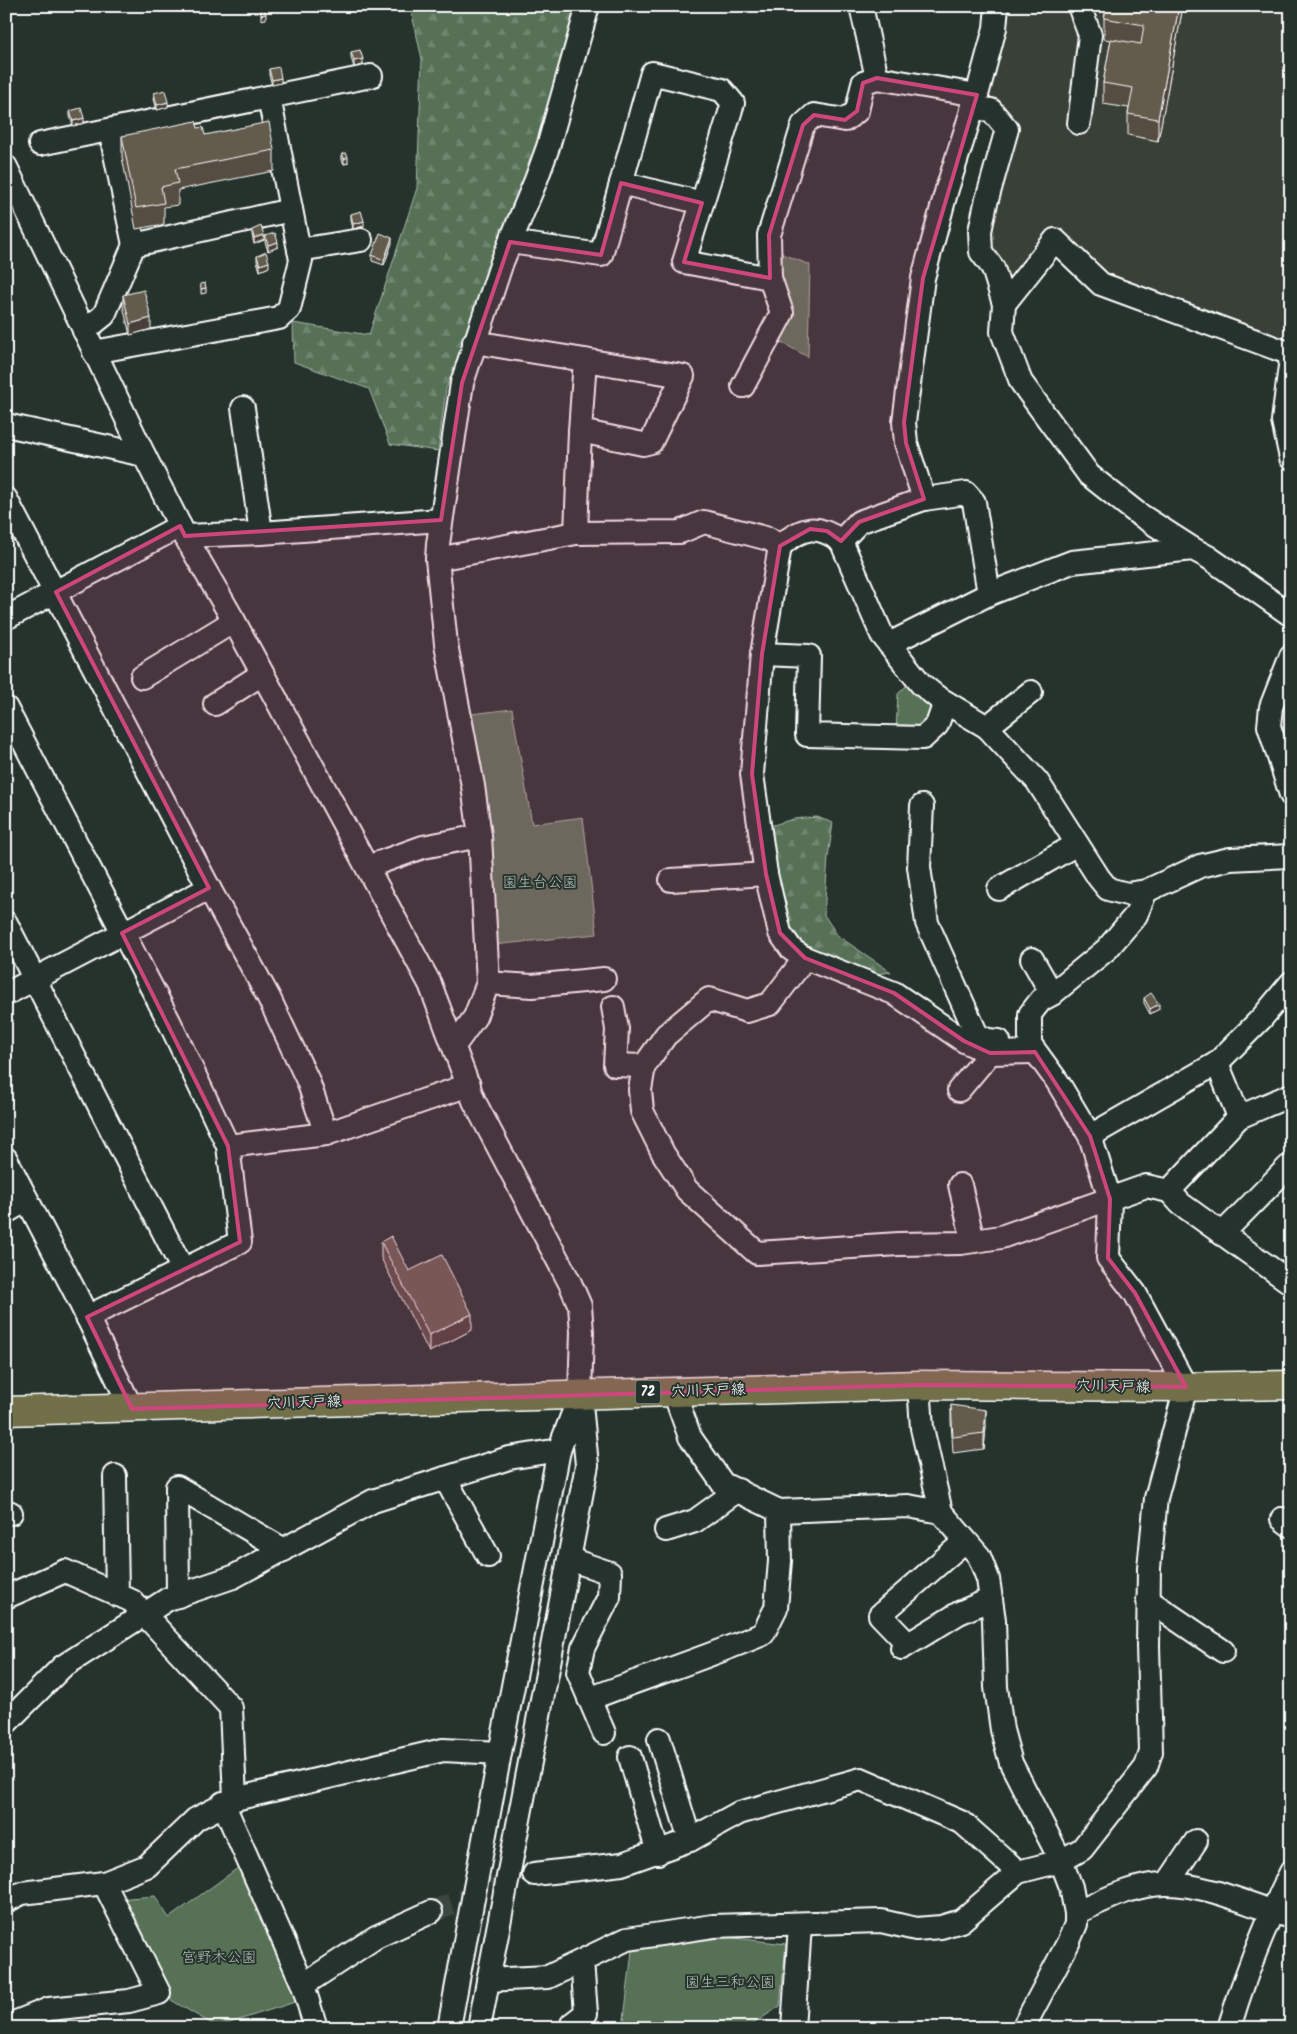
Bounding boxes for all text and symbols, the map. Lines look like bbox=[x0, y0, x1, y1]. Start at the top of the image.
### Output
park label: 園生台公園 bbox=[502, 871, 578, 895]
street label: 穴川天戸線 bbox=[1075, 1374, 1151, 1400]
street label: 穴川天戸線 bbox=[670, 1378, 746, 1404]
road number: 72 bbox=[636, 1380, 660, 1404]
street label: 穴川天戸線 bbox=[266, 1390, 342, 1416]
park label: 宮野木公園 bbox=[181, 1946, 257, 1970]
park label: 園生三和公園 bbox=[685, 1971, 775, 1995]

